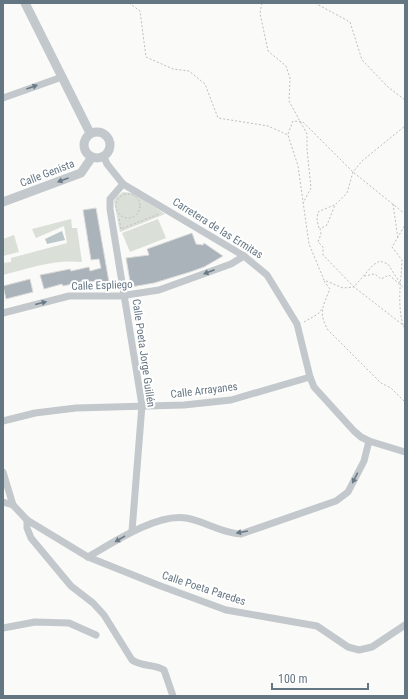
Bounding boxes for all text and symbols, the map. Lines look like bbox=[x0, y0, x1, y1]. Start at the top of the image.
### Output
one-way arrow bbox=[27, 84, 39, 90]
street label: Calle Genista bbox=[18, 157, 76, 190]
one-way arrow bbox=[56, 177, 68, 183]
street label: Carretera de las Ermitas bbox=[170, 195, 265, 262]
one-way arrow bbox=[202, 270, 214, 276]
street label: Calle Espliego bbox=[71, 278, 133, 293]
street label: Calle Poeta Jorge Guillén bbox=[129, 298, 158, 408]
one-way arrow bbox=[35, 300, 47, 306]
street label: Calle Arrayanes bbox=[170, 380, 238, 401]
one-way arrow bbox=[352, 472, 359, 483]
one-way arrow bbox=[236, 529, 249, 535]
one-way arrow bbox=[114, 535, 126, 542]
street label: Calle Poeta Paredes bbox=[160, 569, 247, 608]
scale bar bbox=[272, 665, 368, 691]
text: 100 m bbox=[278, 672, 308, 686]

